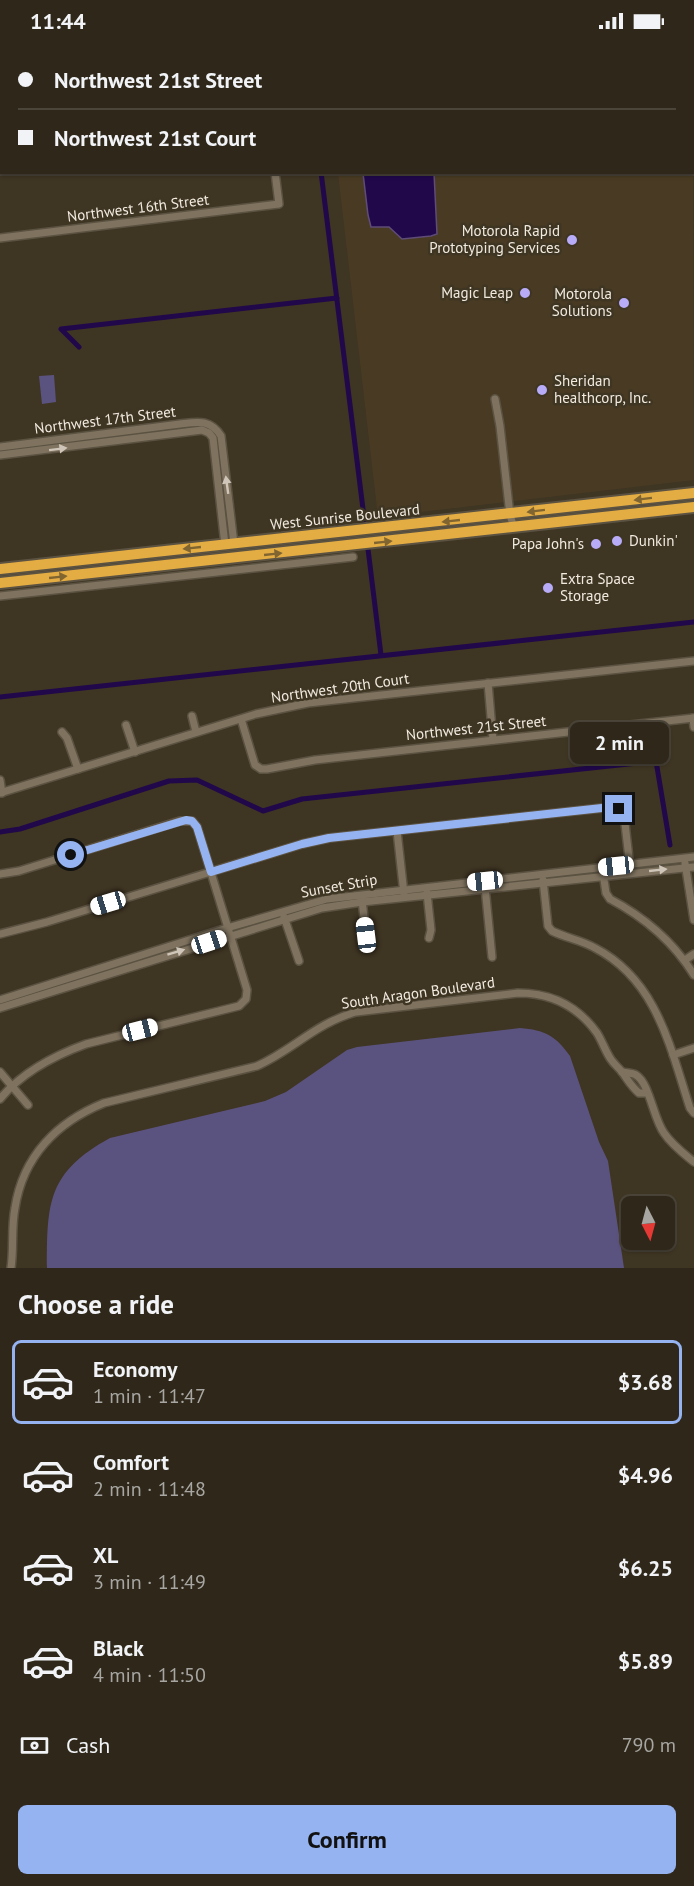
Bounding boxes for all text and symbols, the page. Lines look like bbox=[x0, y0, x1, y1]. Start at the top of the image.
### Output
text: 11:44 bbox=[30, 7, 86, 35]
text: Northwest 21st Street bbox=[54, 66, 262, 94]
text: Northwest 21st Court bbox=[54, 124, 256, 152]
street label: Northwest 16th Street bbox=[66, 189, 210, 226]
place label: Motorola Rapid Prototyping Services bbox=[429, 221, 560, 257]
marker: Motorola Rapid Prototyping Services bbox=[565, 233, 579, 247]
place label: Magic Leap bbox=[441, 283, 513, 302]
place label: Motorola Solutions bbox=[552, 284, 612, 320]
marker: Magic Leap bbox=[518, 286, 532, 300]
marker: Motorola Solutions bbox=[617, 296, 631, 310]
place label: Sheridan healthcorp, Inc. bbox=[554, 371, 651, 407]
marker: Sheridan healthcorp, Inc. bbox=[535, 383, 549, 397]
street label: Northwest 17th Street bbox=[33, 401, 177, 438]
one-way arrow bbox=[49, 444, 68, 453]
one-way arrow bbox=[223, 476, 232, 495]
one-way arrow bbox=[634, 494, 653, 504]
street label: West Sunrise Boulevard bbox=[269, 499, 421, 534]
one-way arrow bbox=[527, 507, 546, 516]
one-way arrow bbox=[442, 516, 461, 526]
place label: Dunkin' bbox=[629, 531, 678, 550]
place label: Papa John's bbox=[512, 534, 584, 553]
marker: Dunkin' bbox=[610, 534, 624, 548]
one-way arrow bbox=[374, 537, 393, 546]
marker: Papa John's bbox=[589, 537, 603, 551]
one-way arrow bbox=[182, 543, 201, 553]
one-way arrow bbox=[263, 549, 282, 559]
place label: Extra Space Storage bbox=[560, 569, 635, 605]
one-way arrow bbox=[49, 572, 68, 582]
marker: Extra Space Storage bbox=[541, 581, 555, 595]
street label: Northwest 20th Court bbox=[270, 668, 410, 707]
street label: Northwest 21st Street bbox=[405, 711, 547, 744]
callout: 2 min bbox=[570, 722, 668, 764]
text: 2 min bbox=[595, 730, 644, 756]
route end bbox=[605, 795, 632, 822]
route start bbox=[57, 841, 84, 868]
car bbox=[597, 855, 635, 877]
one-way arrow bbox=[649, 865, 668, 875]
street label: Sunset Strip bbox=[299, 869, 379, 902]
car bbox=[466, 870, 504, 892]
car bbox=[88, 889, 128, 917]
car bbox=[355, 916, 377, 954]
car bbox=[189, 928, 229, 956]
one-way arrow bbox=[167, 947, 185, 957]
street label: South Aragon Boulevard bbox=[340, 972, 496, 1013]
car bbox=[120, 1017, 160, 1043]
north arrow bbox=[621, 1196, 675, 1250]
map controls bbox=[621, 1196, 675, 1250]
text: Choose a ride bbox=[18, 1287, 174, 1321]
icon: car bbox=[21, 1355, 75, 1409]
text: Economy bbox=[93, 1355, 177, 1383]
text: $3.68 bbox=[618, 1368, 673, 1396]
text: 1 min · 11:47 bbox=[93, 1383, 206, 1409]
icon: car bbox=[21, 1448, 75, 1502]
text: Comfort bbox=[93, 1448, 169, 1476]
text: $4.96 bbox=[618, 1461, 673, 1489]
text: 2 min · 11:48 bbox=[93, 1476, 206, 1502]
icon: car bbox=[21, 1541, 75, 1595]
text: XL bbox=[93, 1541, 118, 1569]
text: $6.25 bbox=[618, 1554, 673, 1582]
text: 3 min · 11:49 bbox=[93, 1569, 206, 1595]
icon: car bbox=[21, 1634, 75, 1688]
text: Black bbox=[93, 1634, 144, 1662]
text: $5.89 bbox=[618, 1647, 673, 1675]
text: 4 min · 11:50 bbox=[93, 1662, 206, 1688]
icon: cash bbox=[18, 1729, 51, 1762]
text: Cash bbox=[66, 1731, 110, 1759]
text: 790 m bbox=[622, 1732, 676, 1758]
button: Confirm bbox=[18, 1805, 676, 1874]

